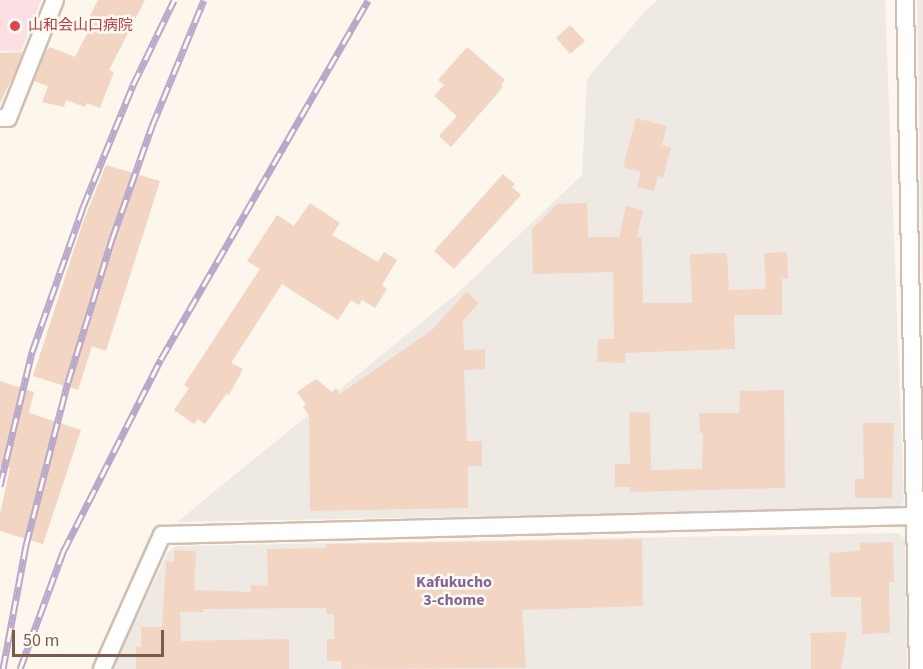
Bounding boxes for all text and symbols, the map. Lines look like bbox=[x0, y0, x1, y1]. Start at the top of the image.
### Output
marker: 山和会山口病院 bbox=[6, 17, 24, 35]
place label: 山和会山口病院 bbox=[28, 17, 133, 35]
district label: Kafukucho 3-chome bbox=[416, 572, 492, 610]
scale bar bbox=[15, 618, 166, 656]
text: 50 m bbox=[23, 628, 59, 653]

